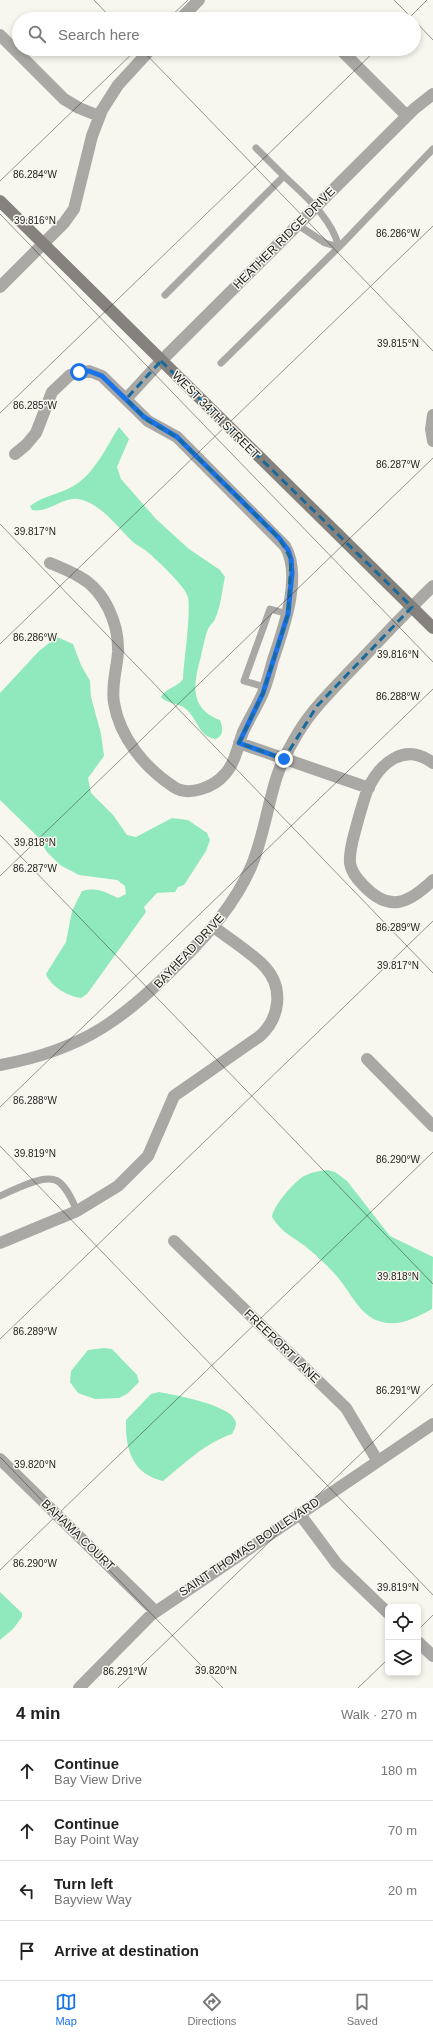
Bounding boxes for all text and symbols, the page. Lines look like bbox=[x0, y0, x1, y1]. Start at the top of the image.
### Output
search box bbox=[12, 12, 421, 56]
icon: search bbox=[26, 23, 48, 45]
text: Search here bbox=[58, 26, 140, 43]
text: 86.284°W bbox=[13, 169, 58, 180]
street label: HEATHER RIDGE DRIVE bbox=[230, 184, 338, 292]
text: 39.816°N bbox=[14, 215, 56, 226]
text: 86.286°W bbox=[376, 228, 421, 239]
text: 39.815°N bbox=[377, 338, 419, 349]
route start bbox=[70, 363, 88, 381]
street label: WEST 34TH STREET bbox=[169, 368, 263, 462]
text: 86.285°W bbox=[13, 400, 58, 411]
text: 86.287°W bbox=[376, 459, 421, 470]
text: 39.817°N bbox=[14, 526, 56, 537]
text: 86.286°W bbox=[13, 632, 58, 643]
text: 39.816°N bbox=[377, 649, 419, 660]
text: 86.288°W bbox=[376, 691, 421, 702]
route end bbox=[275, 750, 293, 768]
text: 39.818°N bbox=[14, 837, 56, 848]
text: 86.287°W bbox=[13, 863, 58, 874]
street label: BAYHEAD DRIVE bbox=[151, 911, 227, 991]
text: 86.289°W bbox=[376, 922, 421, 933]
text: 39.817°N bbox=[377, 960, 419, 971]
text: 86.288°W bbox=[13, 1095, 58, 1106]
text: 39.819°N bbox=[14, 1148, 56, 1159]
text: 86.290°W bbox=[376, 1154, 421, 1165]
text: 39.818°N bbox=[377, 1271, 419, 1282]
street label: FREEPORT LANE bbox=[241, 1306, 323, 1386]
text: 86.289°W bbox=[13, 1326, 58, 1337]
text: 86.291°W bbox=[376, 1385, 421, 1396]
text: 39.820°N bbox=[14, 1459, 56, 1470]
street label: SAINT THOMAS BOULEVARD bbox=[176, 1495, 322, 1599]
street label: BAHAMA COURT bbox=[39, 1497, 118, 1574]
text: 86.290°W bbox=[13, 1558, 58, 1569]
text: 39.819°N bbox=[377, 1582, 419, 1593]
map controls bbox=[385, 1604, 421, 1676]
button: locate bbox=[385, 1604, 421, 1640]
button: layers bbox=[385, 1640, 421, 1676]
text: 39.820°N bbox=[195, 1665, 237, 1676]
text: 86.291°W bbox=[103, 1666, 148, 1677]
text: 4 min bbox=[16, 1704, 60, 1723]
text: Walk · 270 m bbox=[341, 1707, 417, 1722]
text: Continue bbox=[54, 1755, 119, 1772]
icon: ahead bbox=[16, 1760, 38, 1782]
text: 180 m bbox=[381, 1763, 417, 1778]
text: Bay View Drive bbox=[54, 1772, 142, 1787]
text: Continue bbox=[54, 1815, 119, 1832]
icon: ahead bbox=[16, 1820, 38, 1842]
text: 70 m bbox=[388, 1823, 417, 1838]
text: Bay Point Way bbox=[54, 1832, 139, 1847]
text: Turn left bbox=[54, 1875, 113, 1892]
icon: left bbox=[16, 1880, 38, 1902]
text: 20 m bbox=[388, 1883, 417, 1898]
text: Bayview Way bbox=[54, 1892, 132, 1907]
icon: arrive bbox=[16, 1940, 38, 1962]
text: Arrive at destination bbox=[54, 1942, 199, 1959]
tab: Map bbox=[55, 1991, 77, 2027]
tab: Directions bbox=[187, 1991, 236, 2027]
tab: Saved bbox=[347, 1991, 378, 2027]

